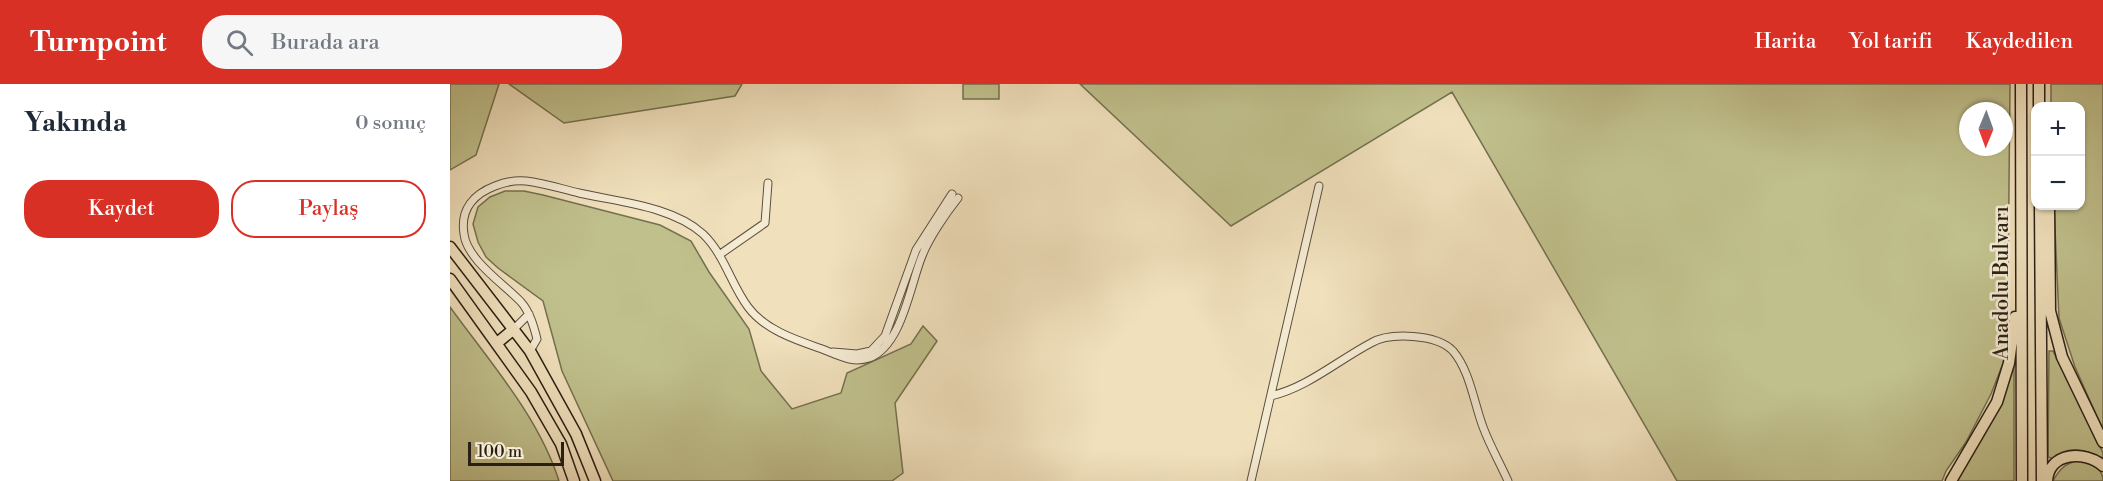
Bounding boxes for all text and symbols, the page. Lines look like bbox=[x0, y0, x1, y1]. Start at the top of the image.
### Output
search box bbox=[202, 15, 622, 69]
text: Turnpoint bbox=[30, 25, 166, 60]
icon: search bbox=[223, 26, 256, 59]
text: Burada ara bbox=[271, 29, 380, 56]
text: Harita bbox=[1754, 29, 1816, 55]
text: Yol tarifi bbox=[1849, 29, 1933, 55]
text: Kaydedilen bbox=[1966, 29, 2073, 55]
north arrow bbox=[1959, 102, 2013, 156]
map controls bbox=[2031, 102, 2085, 210]
button: + bbox=[2031, 102, 2085, 156]
text: Yakında bbox=[24, 107, 127, 139]
text: 0 sonuç bbox=[355, 111, 426, 136]
button: − bbox=[2031, 156, 2085, 210]
button: Kaydet bbox=[24, 180, 219, 238]
button: Paylaş bbox=[231, 180, 426, 238]
street label: Anadolu Bulvarı bbox=[1989, 206, 2015, 361]
scale bar bbox=[468, 439, 564, 466]
text: 100 m bbox=[477, 442, 522, 462]

